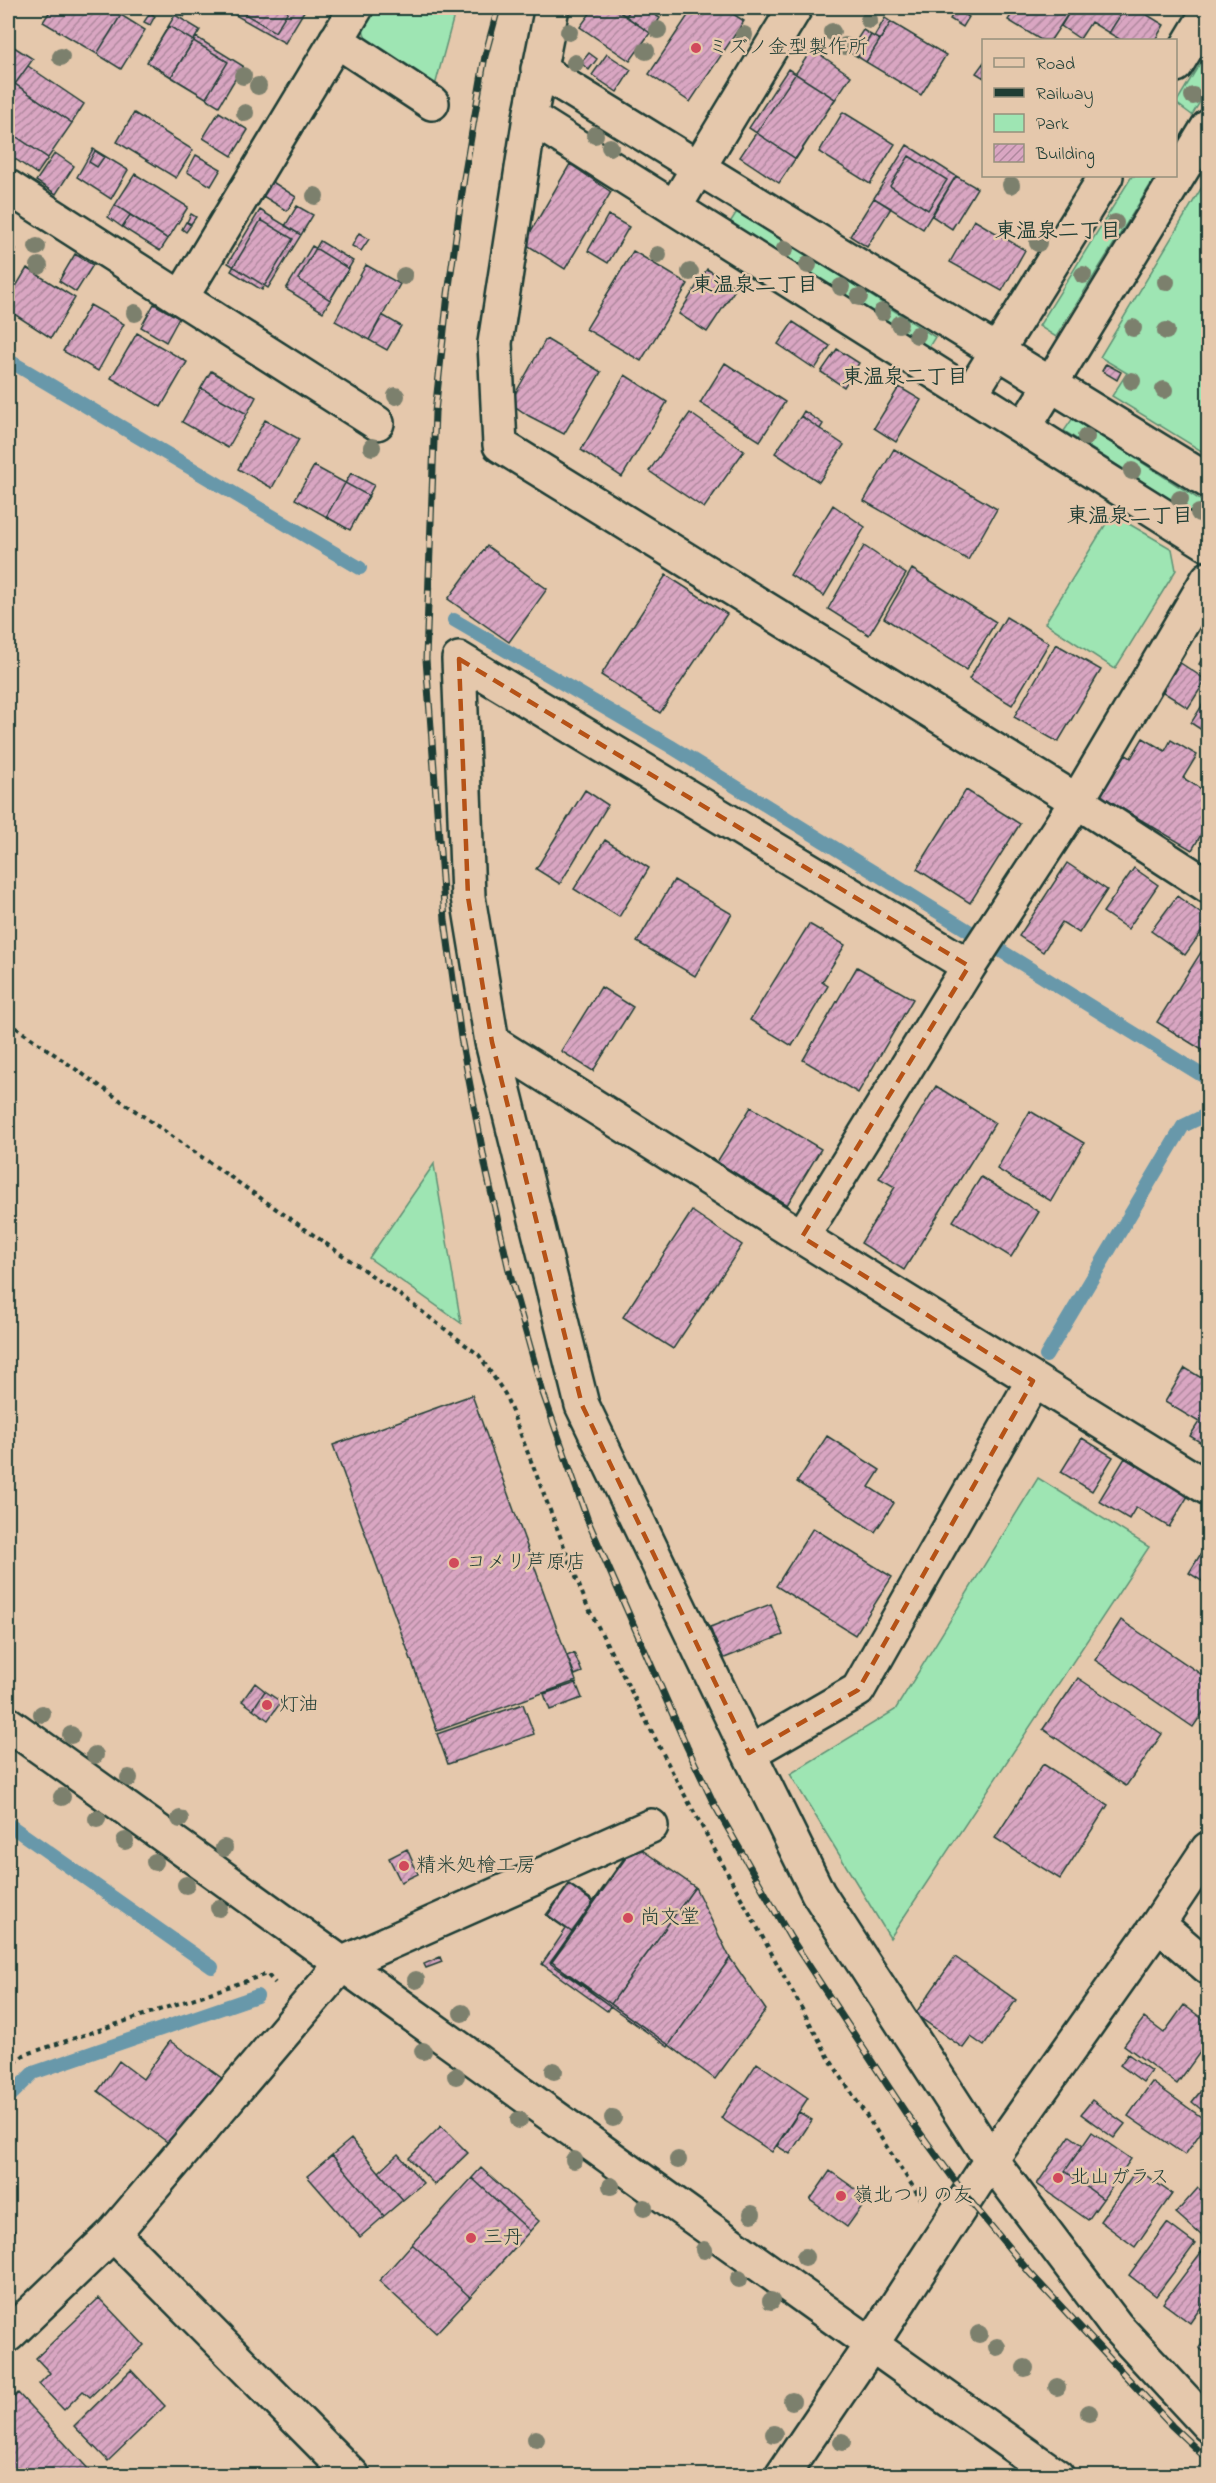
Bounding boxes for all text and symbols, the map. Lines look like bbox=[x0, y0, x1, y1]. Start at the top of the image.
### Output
place label: ミズノ金型製作所 bbox=[708, 34, 868, 63]
legend bbox=[982, 39, 1177, 177]
marker: ミズノ金型製作所 bbox=[689, 41, 703, 55]
text: Road bbox=[1036, 52, 1075, 78]
text: Railway bbox=[1036, 82, 1093, 108]
text: Park bbox=[1036, 112, 1069, 138]
text: Building bbox=[1035, 142, 1095, 169]
district label: 東温泉二丁目 bbox=[995, 217, 1121, 247]
district label: 東温泉二丁目 bbox=[692, 271, 818, 301]
district label: 東温泉二丁目 bbox=[842, 363, 968, 393]
district label: 東温泉二丁目 bbox=[1067, 502, 1193, 532]
place label: コメリ芦原店 bbox=[466, 1549, 586, 1578]
marker: コメリ芦原店 bbox=[447, 1556, 461, 1570]
place label: 灯油 bbox=[279, 1691, 319, 1720]
marker: 灯油 bbox=[260, 1698, 274, 1712]
place label: 精米処檜工房 bbox=[416, 1852, 536, 1881]
marker: 精米処檜工房 bbox=[397, 1859, 411, 1873]
place label: 尚文堂 bbox=[640, 1904, 700, 1933]
marker: 尚文堂 bbox=[621, 1911, 635, 1925]
place label: 北山ガラス bbox=[1070, 2164, 1169, 2193]
marker: 北山ガラス bbox=[1051, 2171, 1065, 2185]
place label: 嶺北つりの友 bbox=[853, 2182, 973, 2211]
marker: 嶺北つりの友 bbox=[834, 2189, 848, 2203]
place label: 三丹 bbox=[483, 2224, 523, 2253]
marker: 三丹 bbox=[464, 2231, 478, 2245]

